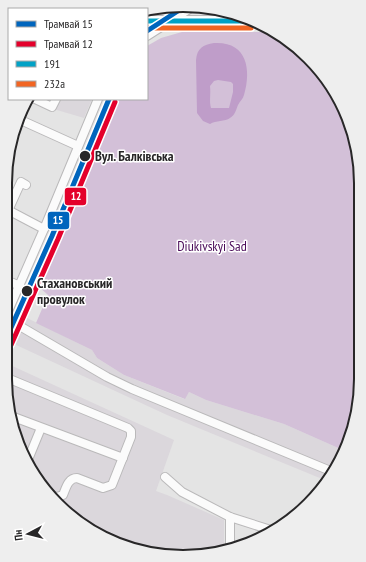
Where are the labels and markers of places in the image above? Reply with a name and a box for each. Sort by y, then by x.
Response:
place label: Вул. Балківська [95,147,174,165]
marker: Вул. Балківська [78,149,92,163]
place label: Стахановський провулок [37,274,112,308]
marker: Стахановський провулок [20,284,34,298]

